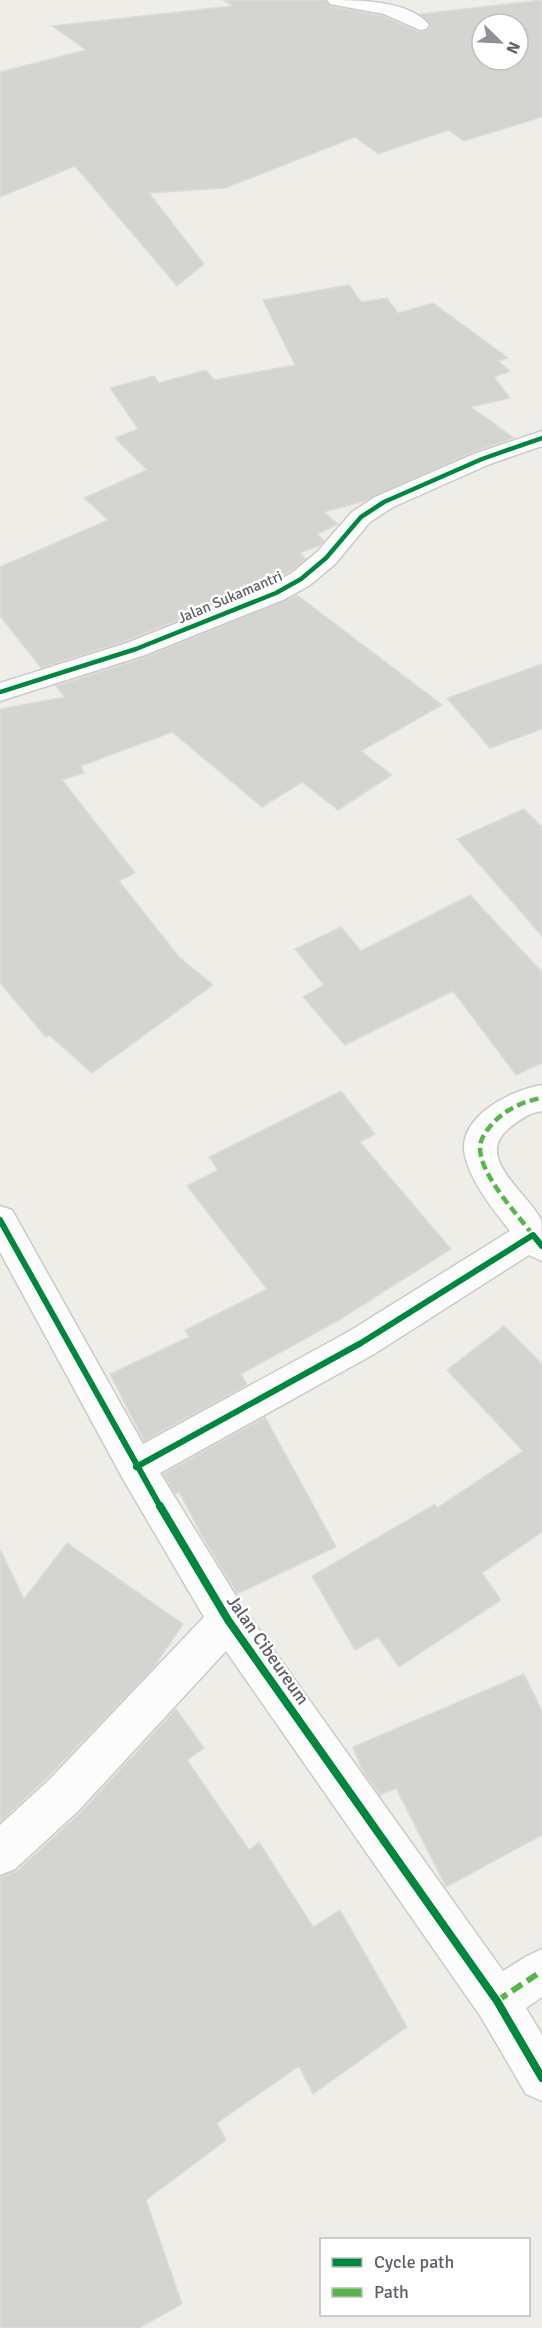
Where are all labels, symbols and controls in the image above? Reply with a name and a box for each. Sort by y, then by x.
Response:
north arrow [470,12,530,72]
text: N [501,39,524,57]
street label: Jalan Sukamantri [175,567,285,627]
street label: Jalan Cibeureum [222,1591,314,1709]
legend [320,2238,530,2316]
text: Cycle path [374,2251,454,2273]
text: Path [374,2281,409,2303]

